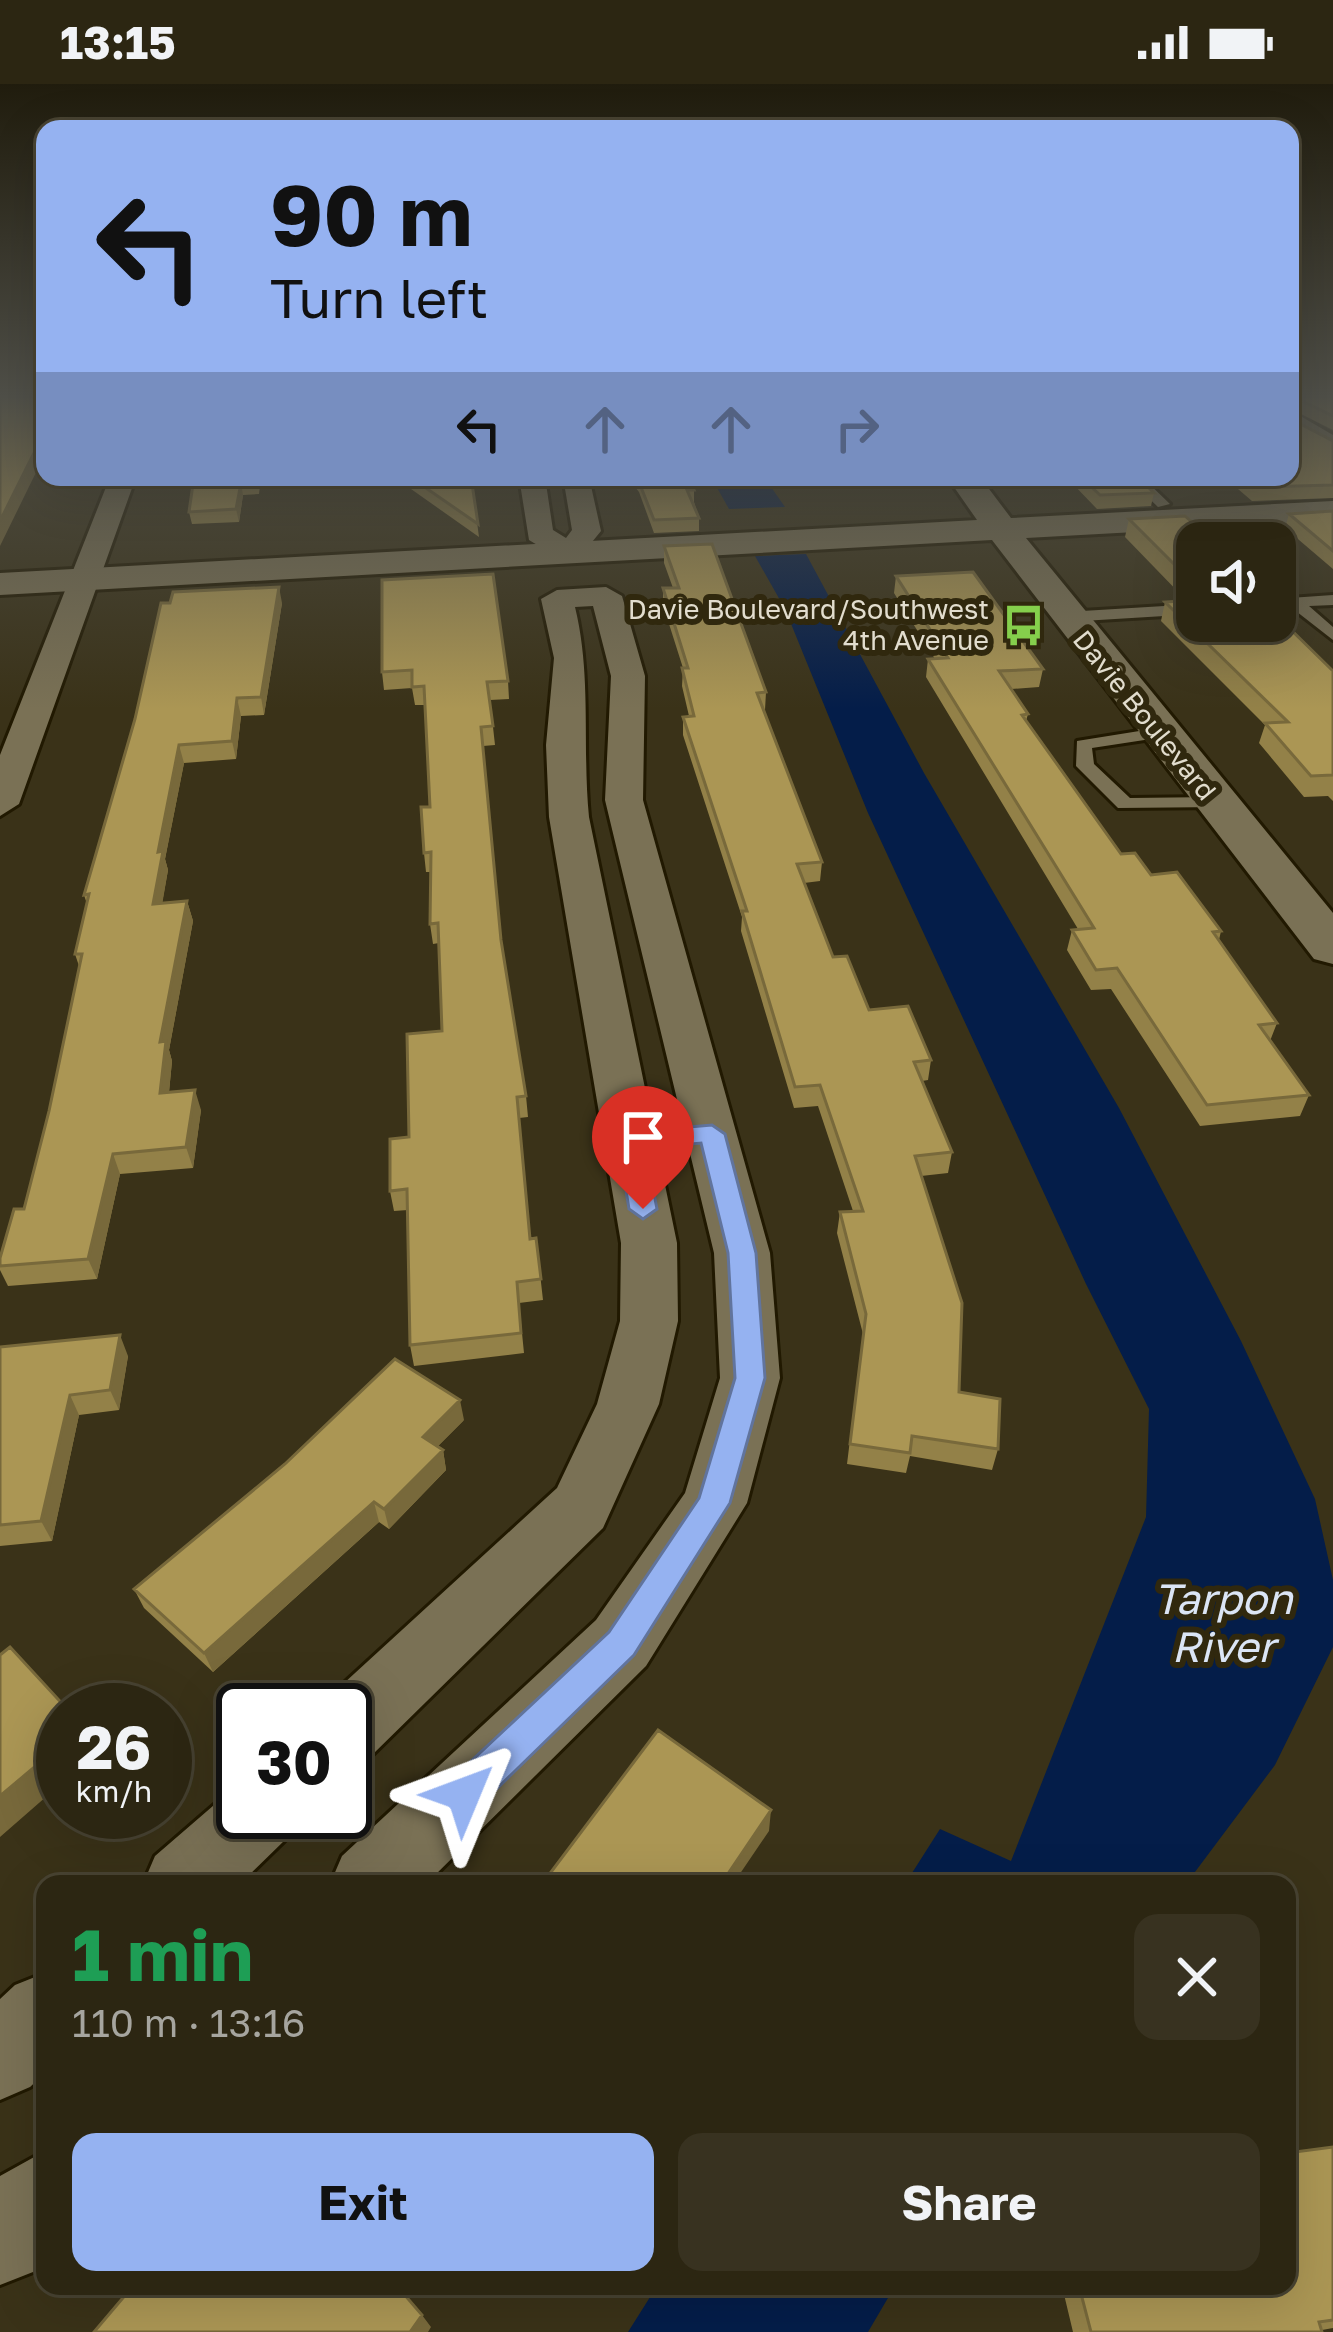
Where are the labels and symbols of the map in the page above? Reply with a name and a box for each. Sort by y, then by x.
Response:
place label: Davie Boulevard/Southwest 4th Avenue [628,593,989,656]
bus stop icon: Davie Boulevard/Southwest 4th Avenue [1000,602,1046,648]
street label: Davie Boulevard [1067,624,1223,806]
pin [592,1086,694,1209]
water label: Tarpon River [1153,1573,1295,1671]
speed limit sign: 30 [216,1683,372,1839]
position arrow [401,1731,527,1857]

